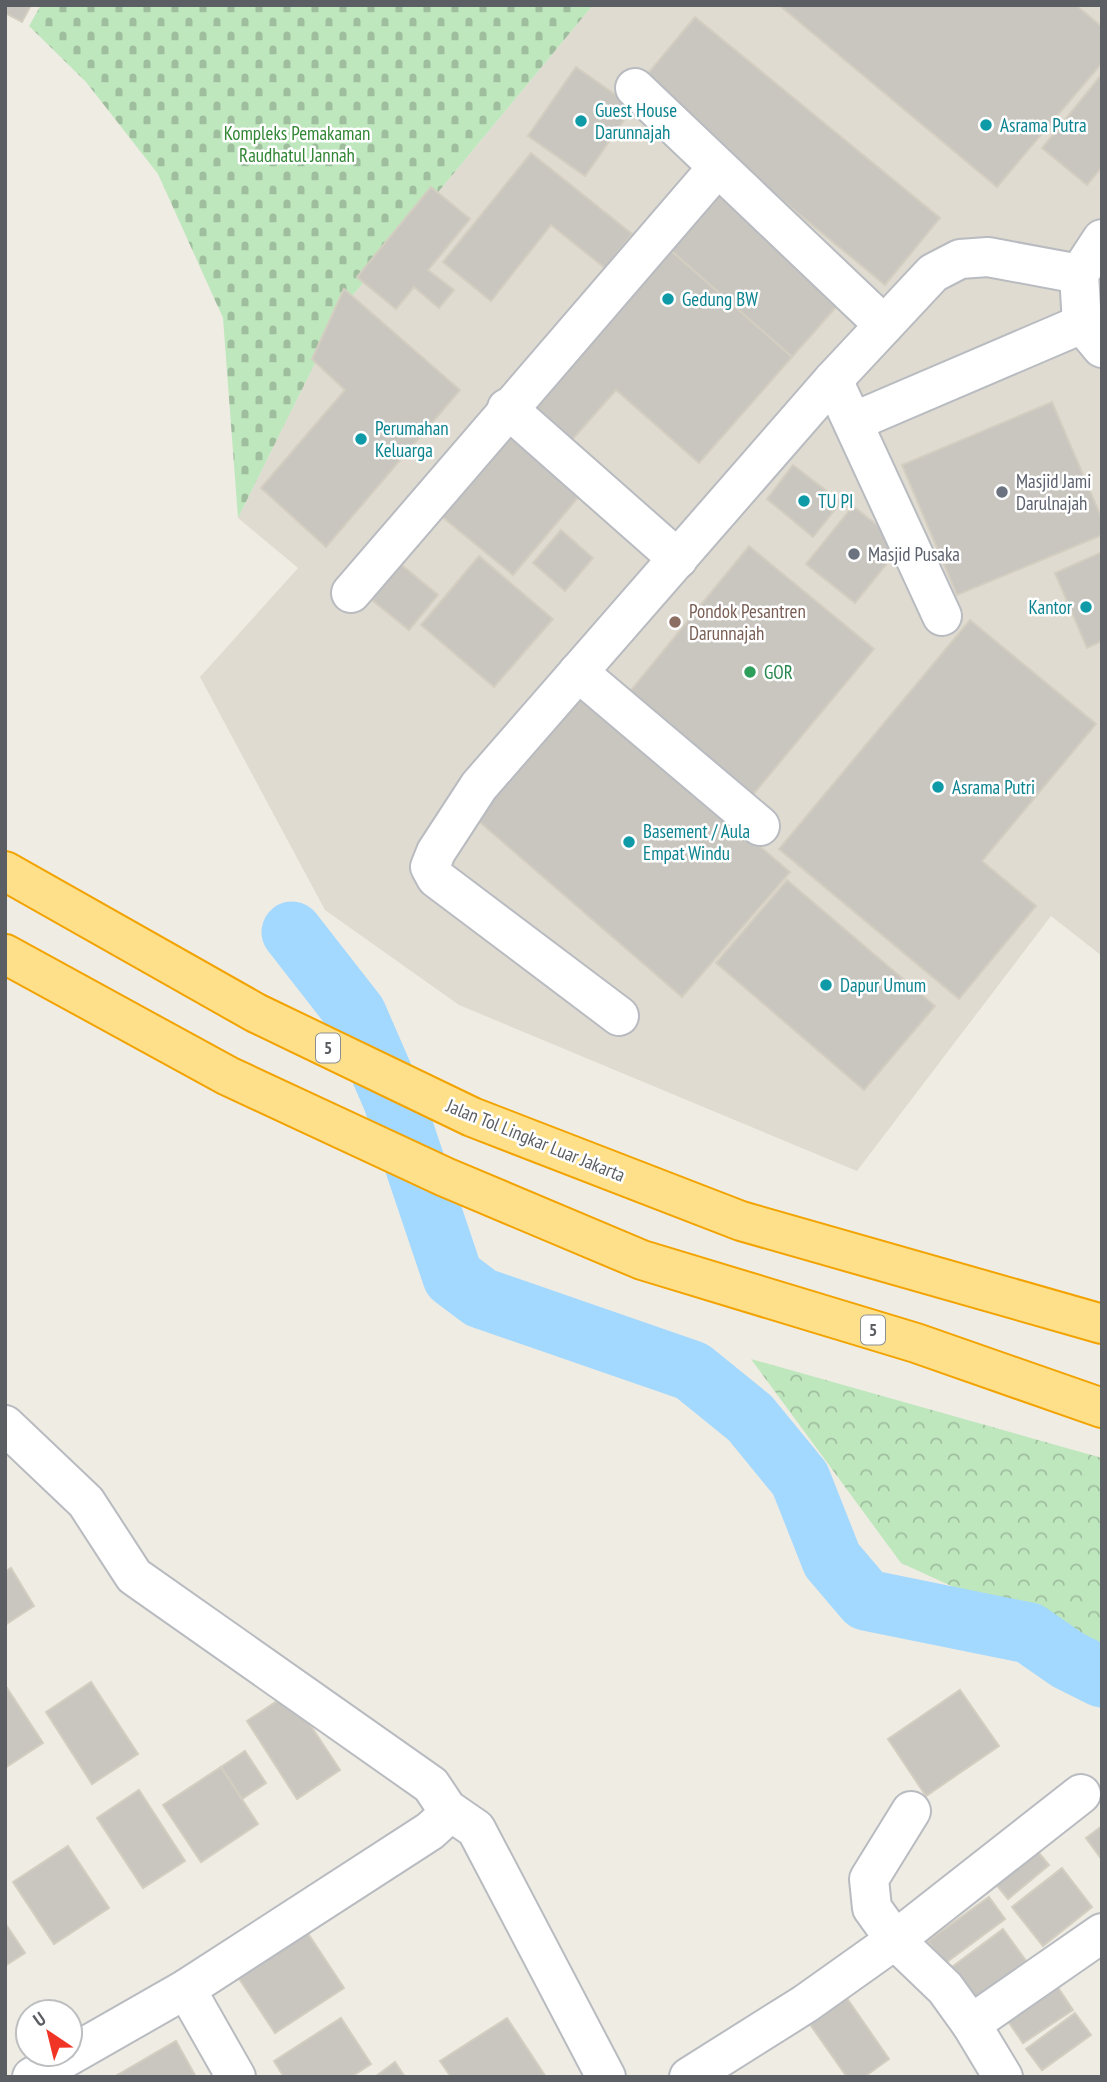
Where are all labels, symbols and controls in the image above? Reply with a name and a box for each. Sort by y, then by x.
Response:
place label: Guest House Darunnajah [595,98,677,144]
marker: Guest House Darunnajah [573,113,589,129]
place label: Asrama Putra [1000,113,1087,137]
marker: Asrama Putra [978,117,994,133]
park label: Kompleks Pemakaman Raudhatul Jannah [224,121,370,167]
place label: Gedung BW [682,287,758,311]
marker: Gedung BW [660,291,676,307]
place label: Perumahan Keluarga [375,416,449,462]
marker: Perumahan Keluarga [353,431,369,447]
place label: Masjid Jami Darulnajah [1016,469,1091,515]
marker: Masjid Jami Darulnajah [994,484,1010,500]
place label: TU PI [818,489,853,513]
marker: TU PI [796,493,812,509]
place label: Masjid Pusaka [868,542,960,566]
marker: Masjid Pusaka [846,546,862,562]
place label: Kantor [1029,595,1073,619]
place label: Pondok Pesantren Darunnajah [689,599,806,645]
marker: Kantor [1078,599,1094,615]
marker: Pondok Pesantren Darunnajah [667,614,683,630]
place label: GOR [764,660,793,684]
marker: GOR [742,664,758,680]
place label: Asrama Putri [952,775,1035,799]
marker: Asrama Putri [930,779,946,795]
place label: Basement / Aula Empat Windu [643,819,750,865]
marker: Basement / Aula Empat Windu [621,834,637,850]
place label: Dapur Umum [840,973,926,997]
marker: Dapur Umum [818,977,834,993]
road number: 5 [316,1034,340,1063]
street label: Jalan Tol Lingkar Luar Jakarta [442,1093,629,1187]
road number: 5 [861,1316,885,1344]
north arrow [14,1998,84,2068]
text: U [28,2006,50,2032]

